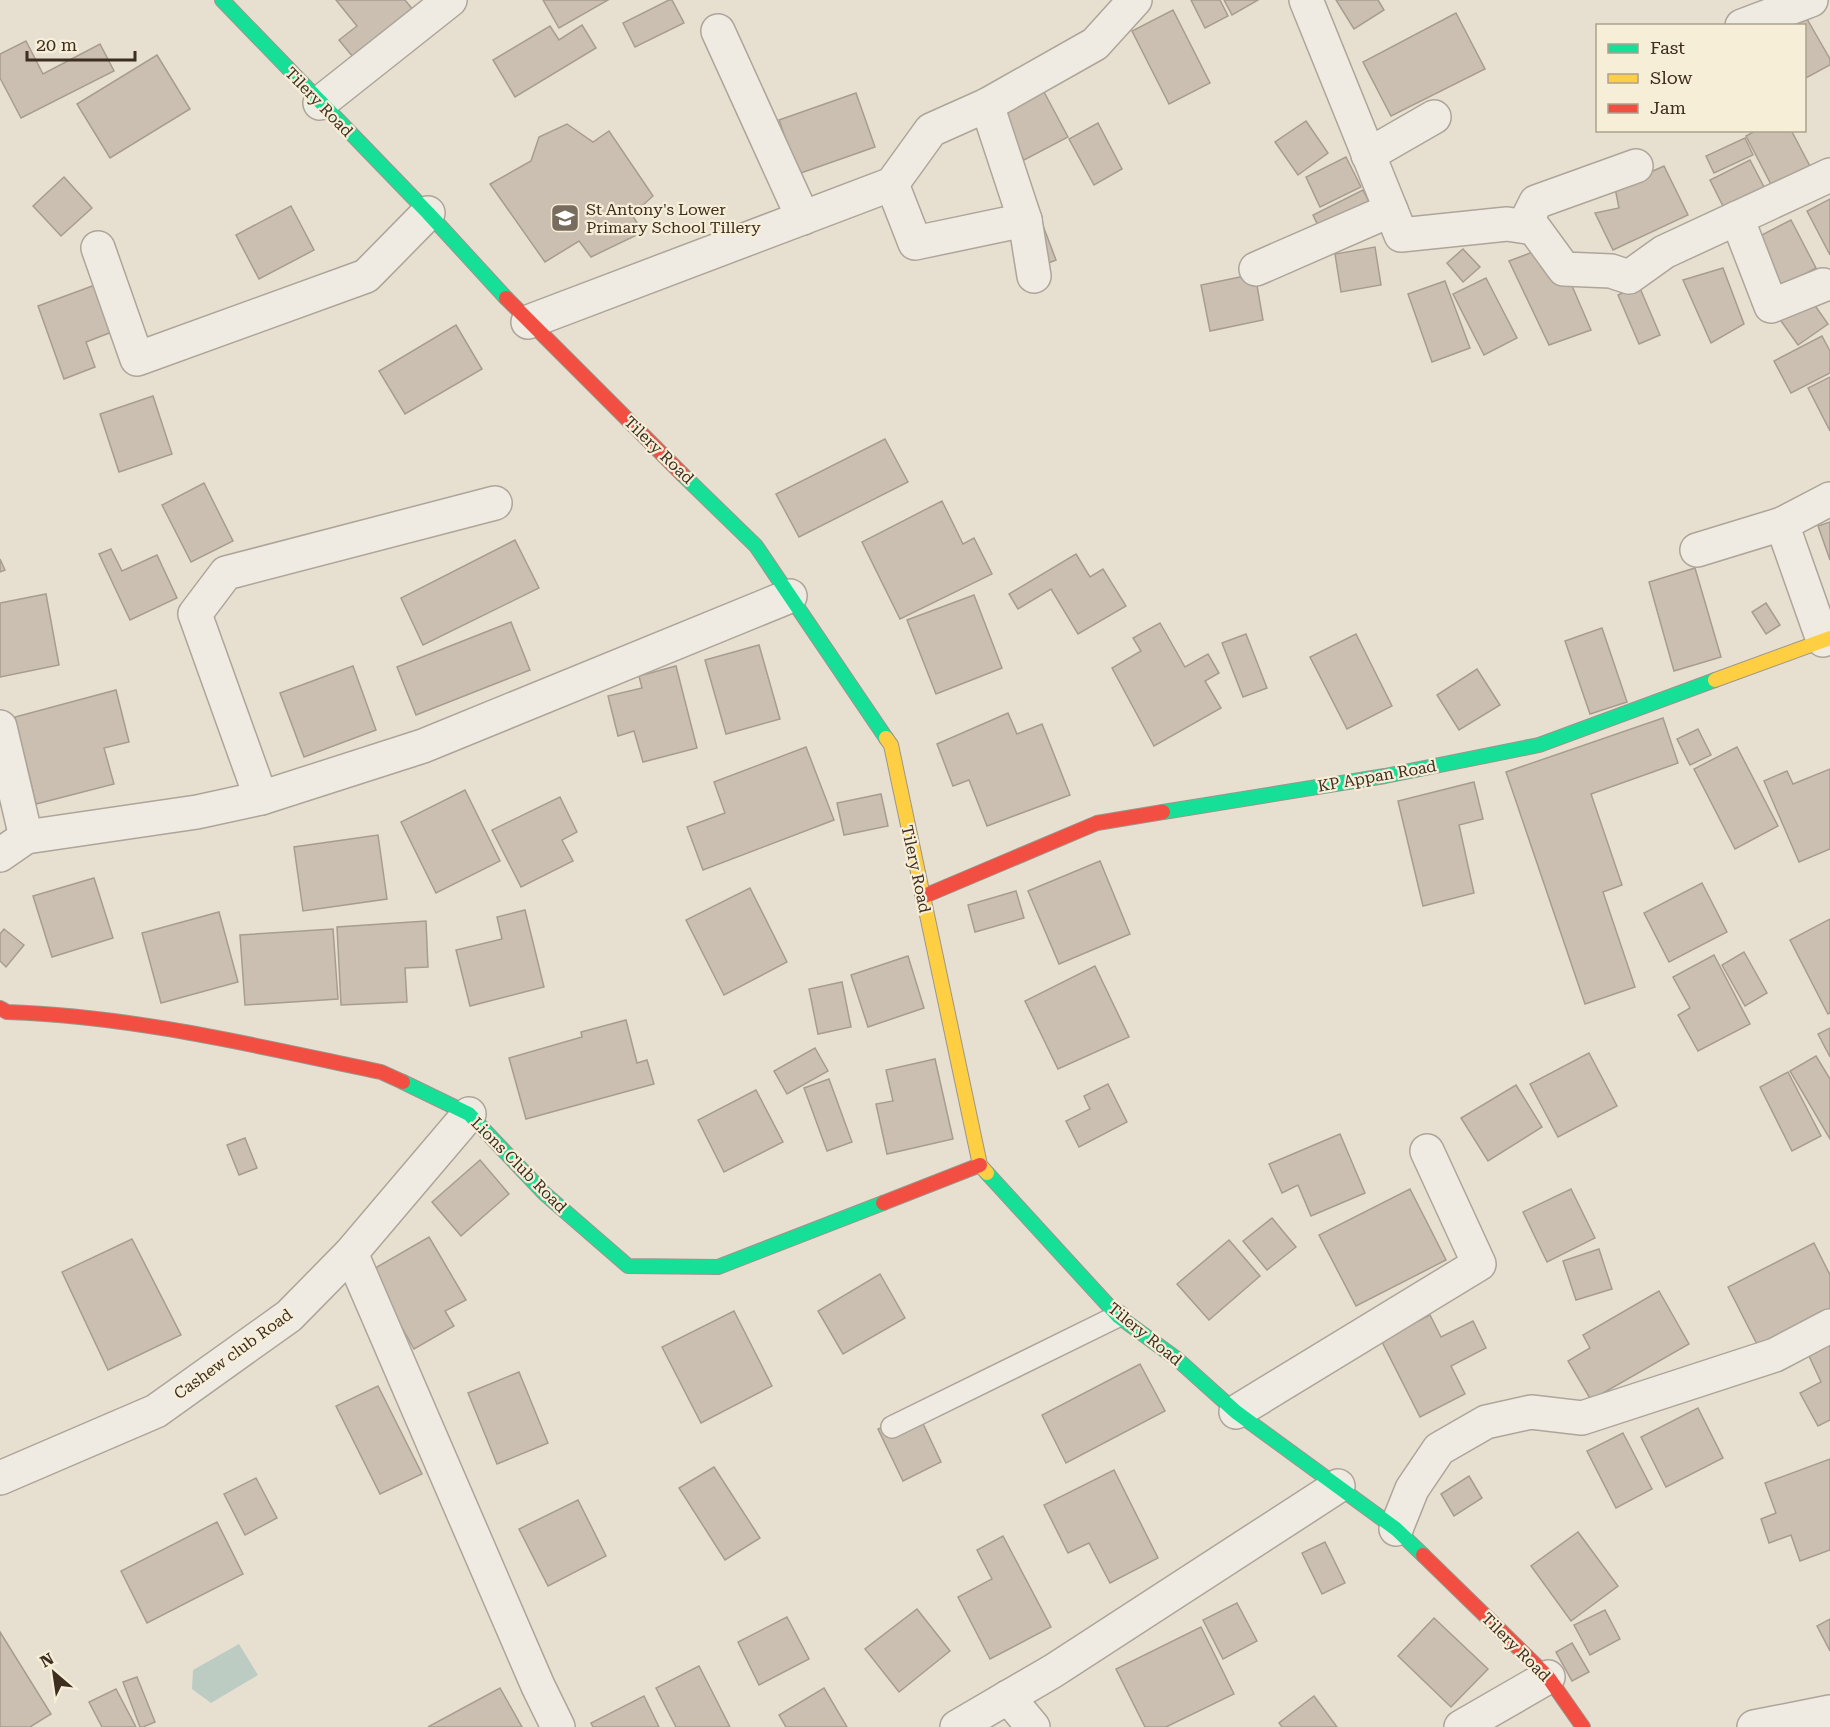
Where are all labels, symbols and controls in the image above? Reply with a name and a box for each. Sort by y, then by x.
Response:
scale bar [27,24,135,62]
legend [1596,24,1806,132]
text: 20 m [36,34,77,55]
text: Fast [1650,37,1685,58]
street label: Tilery Road [281,63,357,141]
text: Slow [1650,67,1692,88]
text: Jam [1650,97,1686,118]
place label: St Antony's Lower Primary School Tillery [586,200,761,237]
school or university icon: St Antony's Lower Primary School Tillery [549,202,581,234]
street label: Tilery Road [620,412,698,488]
street label: KP Appan Road [1316,756,1438,796]
street label: Tilery Road [897,823,935,915]
street label: Lions Club Road [467,1113,571,1217]
street label: Tilery Road [1104,1299,1186,1369]
street label: Cashew club Road [170,1305,296,1403]
street label: Tilery Road [1478,1609,1554,1685]
north arrow [24,1643,84,1703]
text: N [37,1649,57,1672]

